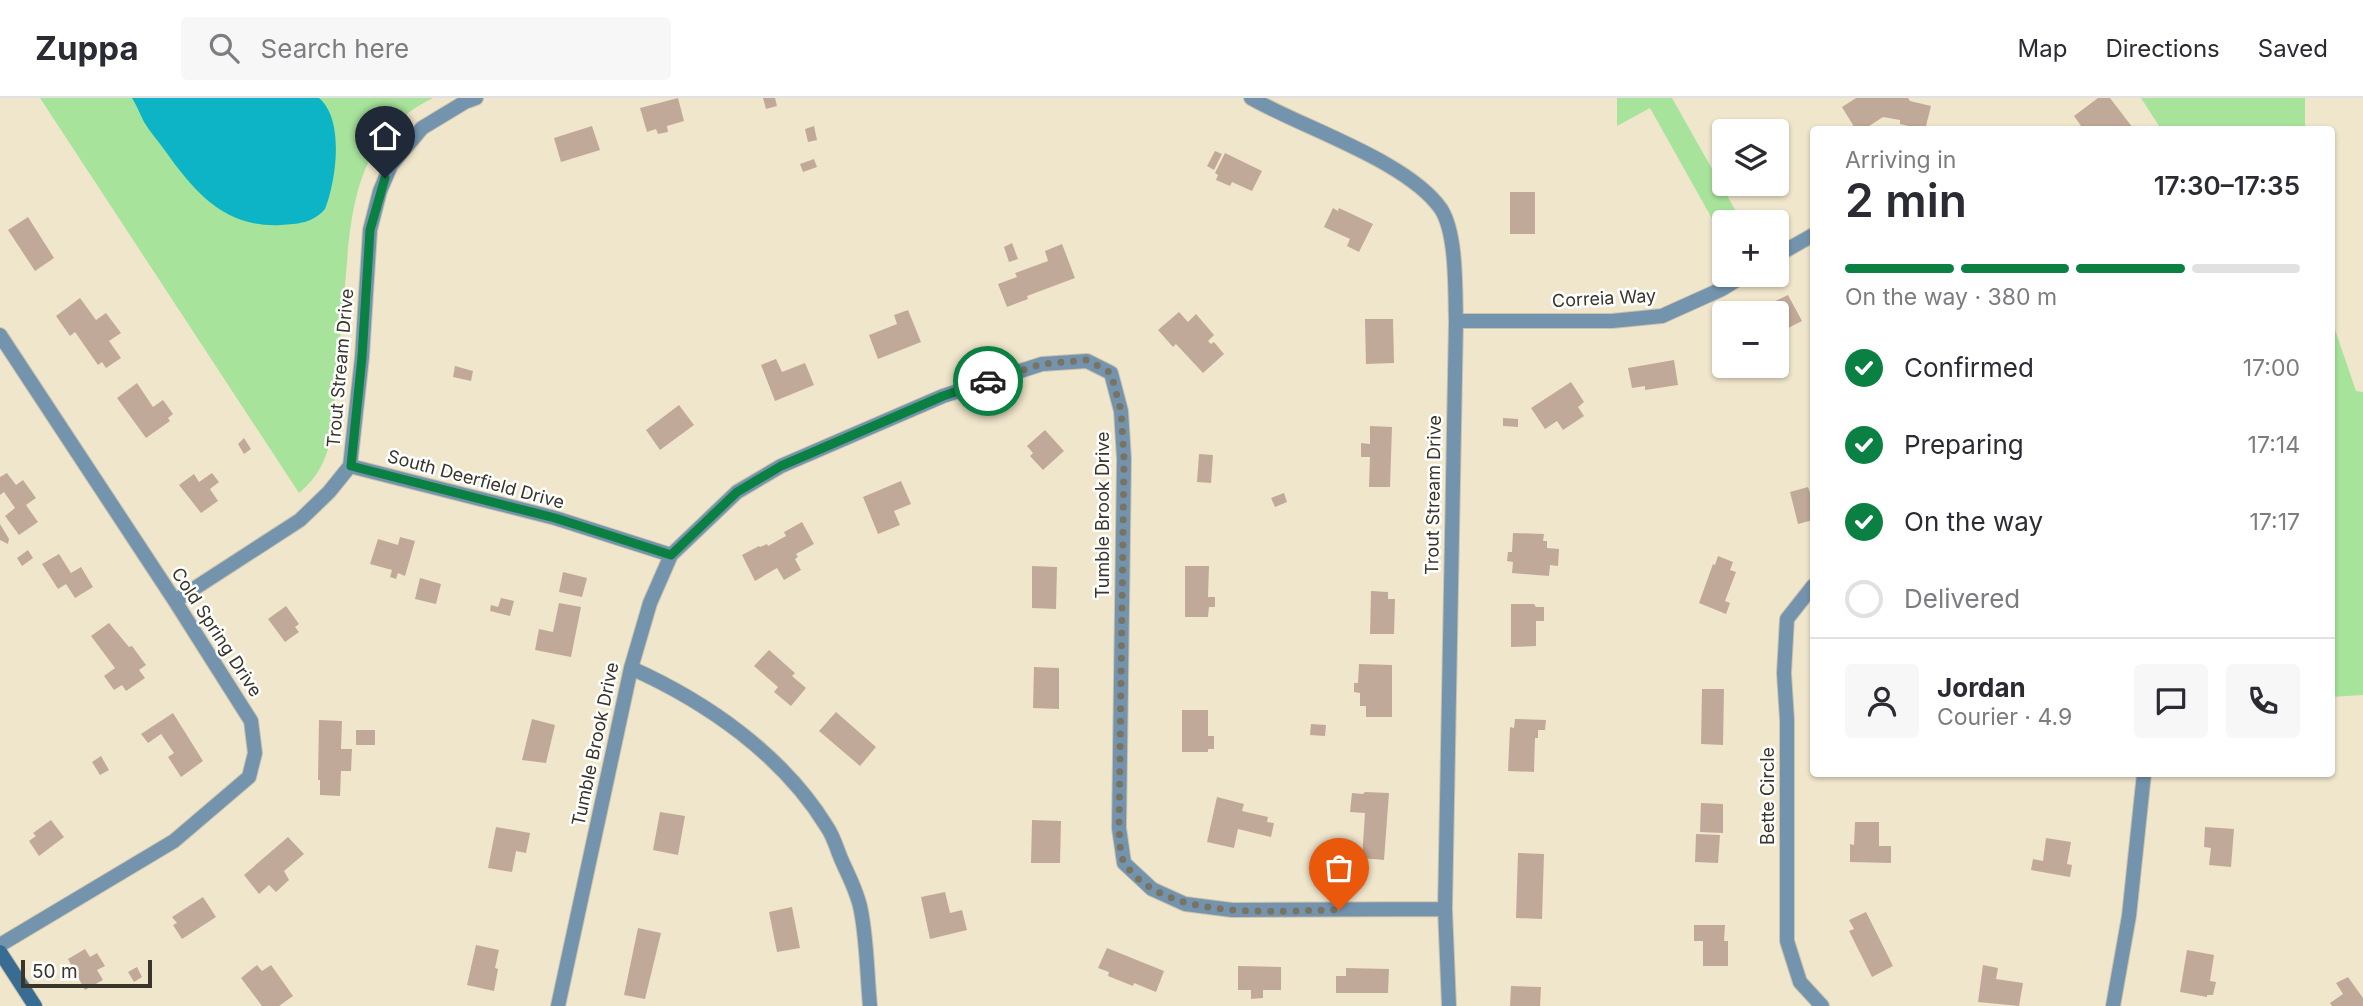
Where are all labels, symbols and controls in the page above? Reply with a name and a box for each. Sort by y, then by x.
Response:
search box [181,17,671,80]
text: Zuppa [35,28,139,68]
icon: search [205,29,243,67]
text: Search here [261,33,409,64]
text: Map [2018,34,2067,63]
text: Directions [2105,34,2220,63]
text: Saved [2258,34,2328,63]
pin [355,106,415,178]
icon: home [366,117,404,155]
map controls [1712,119,1789,378]
button: layers [1712,119,1789,196]
text: Arriving in [1845,146,1956,174]
text: 17:30–17:35 [2154,170,2300,201]
text: 2 min [1845,172,1967,228]
button: + [1712,210,1789,287]
text: On the way · 380 m [1845,283,2057,311]
street label: Correia Way [1551,285,1657,311]
street label: Trout Stream Drive [323,288,357,448]
button: − [1712,301,1789,378]
courier [953,346,1023,416]
icon: check [1845,349,1883,387]
text: Confirmed [1904,352,2034,383]
text: 17:00 [2243,354,2300,382]
icon: car [969,362,1007,400]
street label: Trout Stream Drive [1421,415,1445,575]
icon: check [1845,426,1883,464]
text: Preparing [1904,429,2024,460]
street label: Tumble Brook Drive [1092,431,1113,599]
text: 17:14 [2248,431,2300,459]
street label: South Deerfield Drive [385,445,567,513]
icon: check [1845,503,1883,541]
text: On the way [1904,506,2043,537]
text: 17:17 [2249,508,2300,536]
street label: Cold Spring Drive [167,563,267,701]
text: Delivered [1904,583,2020,614]
street label: Tumble Brook Drive [567,660,623,828]
button: person [1845,664,1919,738]
button: chat [2134,664,2208,738]
button: phone [2226,664,2300,738]
text: Jordan [1937,672,2026,703]
text: Courier · 4.9 [1937,703,2072,731]
street label: Bette Circle [1757,747,1778,845]
pin [1309,838,1369,910]
icon: bag [1320,849,1358,887]
scale bar [21,957,152,989]
text: 50 m [32,960,78,983]

